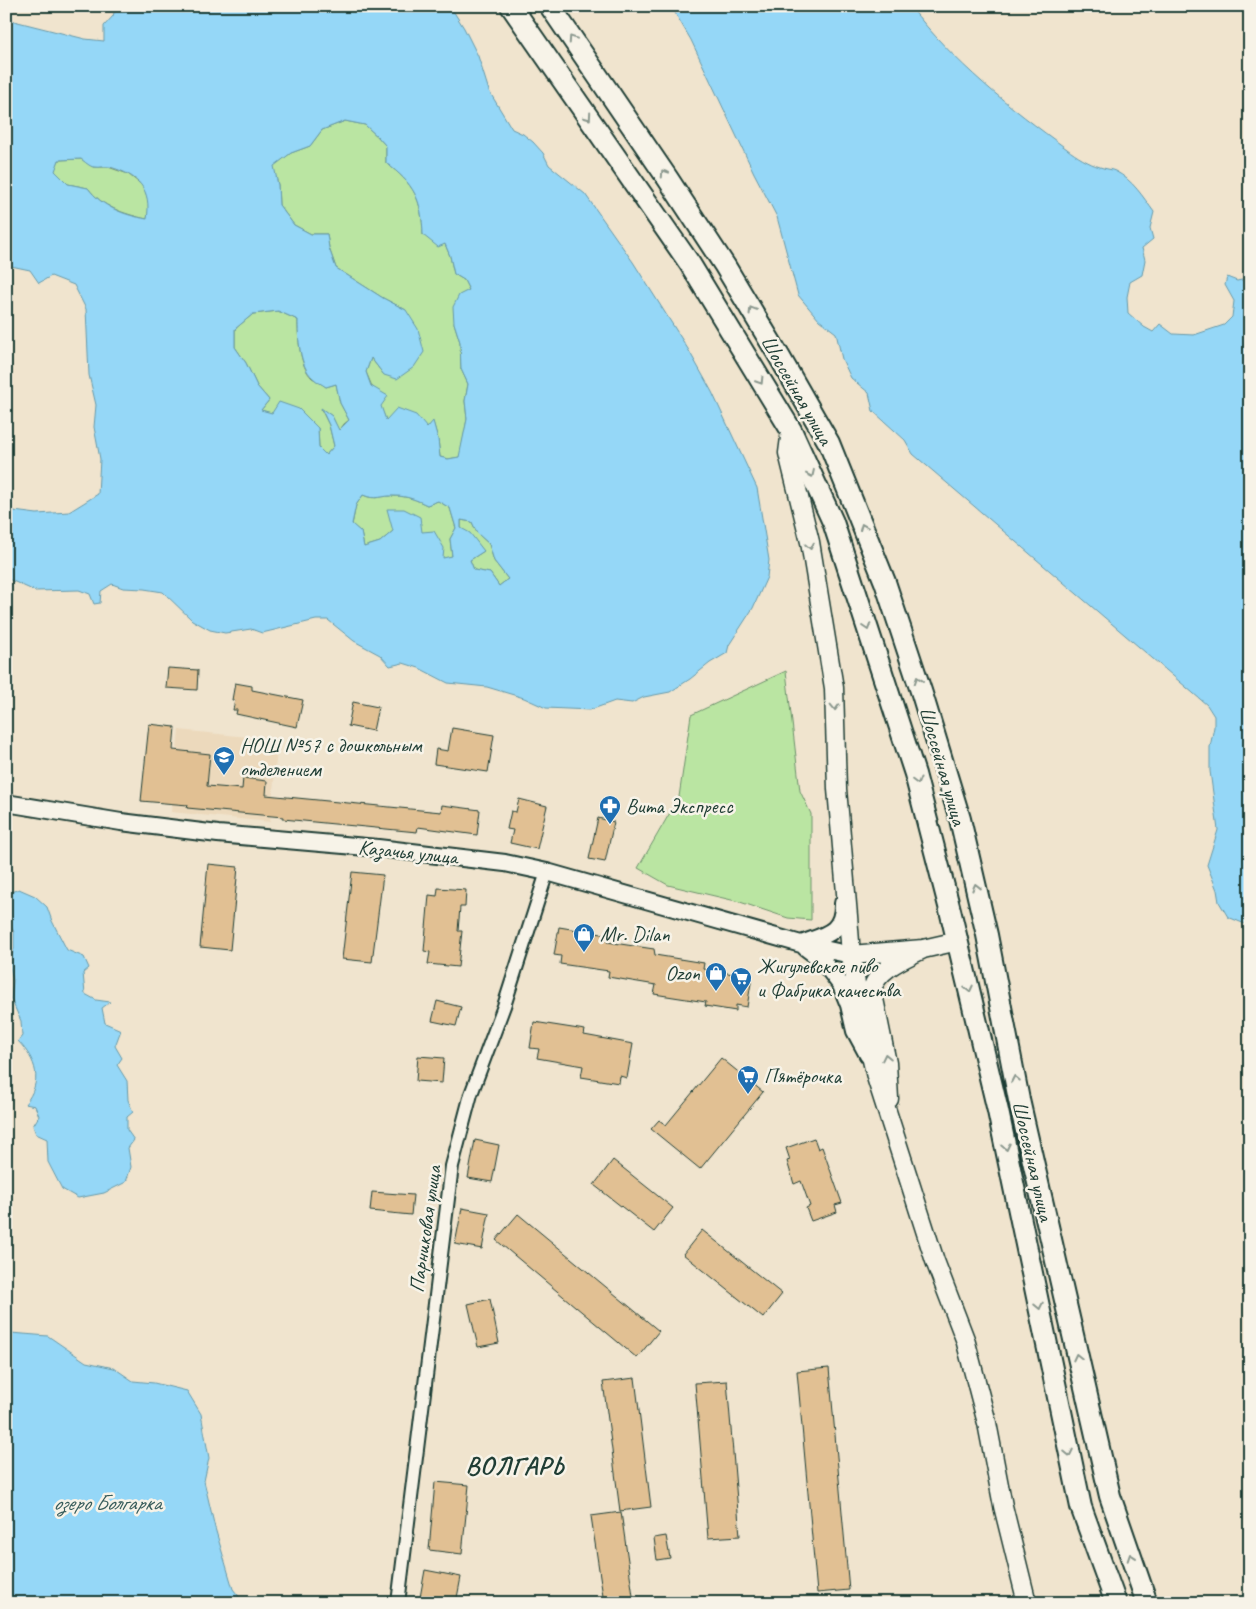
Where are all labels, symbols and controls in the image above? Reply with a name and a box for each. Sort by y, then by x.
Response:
one-way arrow [569,35,578,45]
one-way arrow [582,111,591,121]
one-way arrow [661,169,670,179]
one-way arrow [748,306,758,315]
street label: Шоссейная улица [755,331,840,451]
one-way arrow [754,375,764,384]
one-way arrow [805,469,815,478]
one-way arrow [859,523,869,532]
one-way arrow [804,542,815,551]
one-way arrow [862,622,872,630]
one-way arrow [913,677,923,685]
one-way arrow [829,703,840,711]
street label: Шоссейная улица [914,704,973,830]
place label: НОШ №57 с дошкольным отделением [240,732,423,782]
school or university icon: НОШ №57 с дошкольным отделением [212,745,236,776]
one-way arrow [911,777,921,785]
place label: Вита Экспресс [626,793,734,819]
pharmacy icon: Вита Экспресс [598,794,622,825]
street label: Казачья улица [357,834,461,871]
one-way arrow [971,882,982,891]
place label: Mr. Dilan [600,921,670,947]
shop icon: Mr. Dilan [572,922,596,953]
place label: Жигулевское пиво и Фабрика качества [757,953,902,1003]
place label: Ozon [665,960,701,986]
shop icon: Ozon [704,961,728,992]
supermarket icon: Жигулевское пиво и Фабрика качества [729,966,753,997]
one-way arrow [963,984,974,993]
one-way arrow [881,1052,892,1061]
place label: Пятёрочка [764,1063,843,1089]
supermarket icon: Пятёрочка [736,1064,760,1095]
one-way arrow [1010,1074,1021,1083]
street label: Шоссейная улица [1007,1099,1060,1225]
one-way arrow [1000,1142,1011,1151]
street label: Парниковая улица [403,1162,447,1294]
one-way arrow [1033,1302,1043,1310]
one-way arrow [1072,1352,1083,1361]
district label: ВОЛГАРЬ [466,1449,565,1482]
one-way arrow [1063,1449,1074,1457]
water label: озеро Болгарка [53,1489,164,1517]
one-way arrow [1127,1553,1137,1562]

